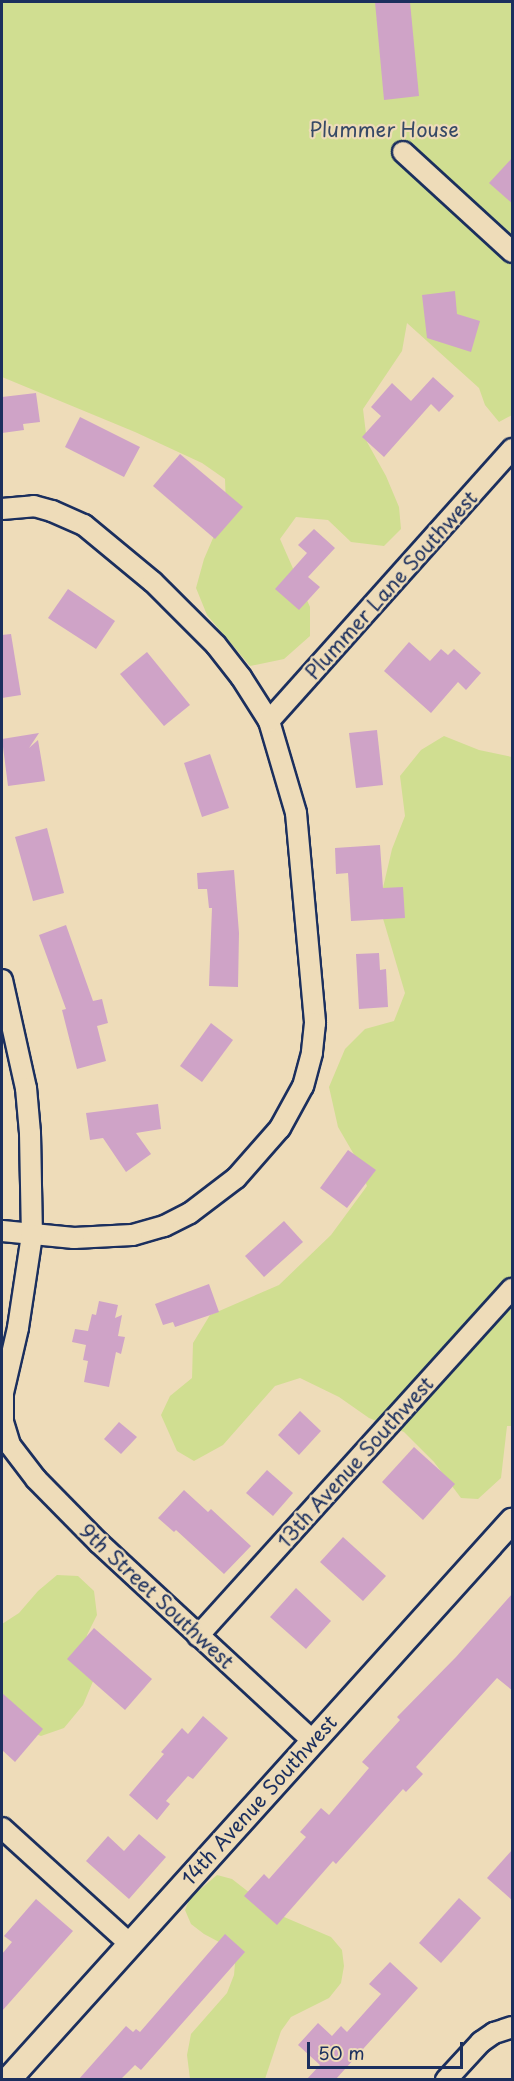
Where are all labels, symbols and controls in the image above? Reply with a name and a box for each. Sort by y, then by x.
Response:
park label: Plummer House [308,117,460,141]
street label: Plummer Lane Southwest [300,486,482,684]
street label: 13th Avenue Southwest [272,1371,438,1553]
street label: 9th Street Southwest [74,1518,240,1674]
street label: 14th Avenue Southwest [176,1709,342,1891]
scale bar [310,2030,466,2068]
text: 50 m [318,2039,365,2066]

